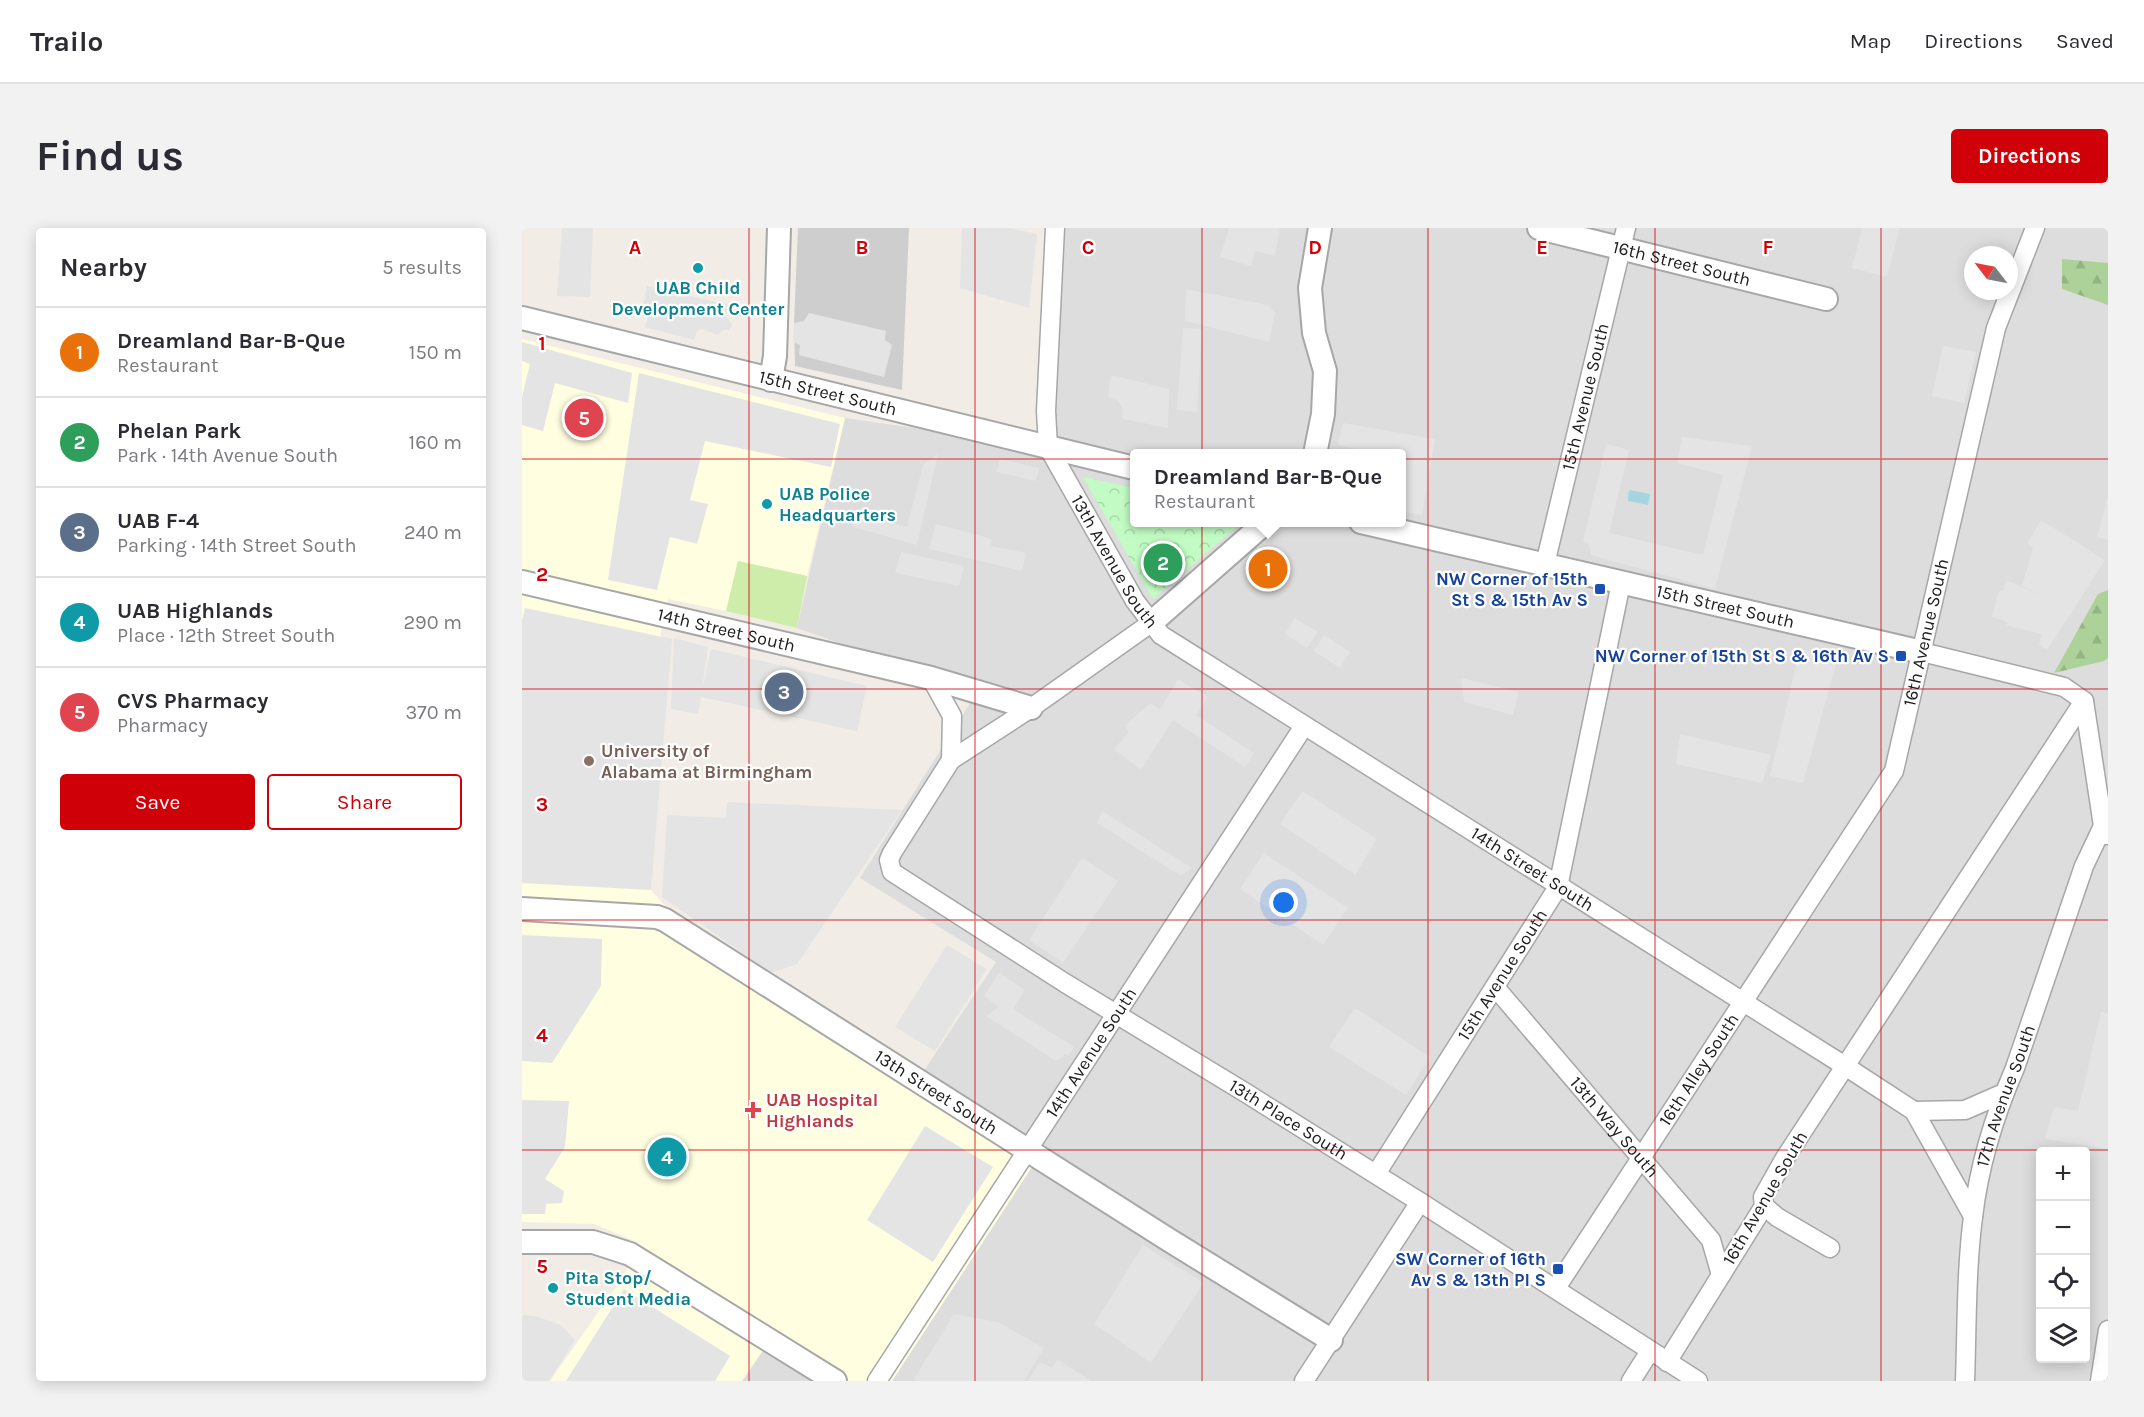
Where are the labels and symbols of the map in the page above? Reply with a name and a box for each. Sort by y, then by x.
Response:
text: A [629,236,642,259]
text: B [856,236,868,259]
text: C [1082,236,1094,259]
text: D [1308,236,1322,259]
text: E [1536,236,1548,259]
street label: 16th Street South [1610,236,1753,291]
text: F [1763,236,1774,259]
north arrow [1964,246,2018,300]
marker: UAB Child Development Center [691,261,705,275]
place label: UAB Child Development Center [612,277,784,320]
street label: 15th Avenue South [1557,321,1614,473]
text: 1 [538,332,546,355]
street label: 15th Street South [757,366,899,420]
pin: 5 [564,396,604,441]
place label: UAB Police Headquarters [779,483,896,526]
street label: 13th Avenue South [1066,491,1163,633]
marker: UAB Police Headquarters [760,497,774,511]
pin: 2 [1144,540,1182,586]
pin: 1 [1248,546,1288,592]
street label: 16th Avenue South [1898,556,1954,708]
text: 2 [536,563,548,586]
place label: NW Corner of 15th St S & 15th Av S [1436,568,1588,611]
street label: 15th Street South [1654,580,1797,633]
marker: NW Corner of 15th St S & 15th Av S [1593,582,1607,596]
street label: 14th Street South [655,603,798,657]
place label: NW Corner of 15th St S & 16th Av S [1595,645,1889,667]
marker: NW Corner of 15th St S & 16th Av S [1894,649,1908,663]
pin: 3 [764,670,804,714]
place label: University of Alabama at Birmingham [601,740,812,783]
marker: University of Alabama at Birmingham [582,754,596,768]
text: 3 [536,793,548,816]
street label: 14th Street South [1467,822,1598,916]
your location [1269,888,1298,917]
street label: 15th Avenue South [1453,905,1552,1044]
street label: 14th Avenue South [1041,983,1141,1122]
street label: 16th Alley South [1654,1009,1744,1130]
street label: 17th Avenue South [1971,1022,2040,1169]
text: 4 [536,1024,548,1047]
street label: 13th Street South [871,1045,1002,1139]
street label: 13th Way South [1565,1072,1664,1182]
street label: 13th Place South [1225,1074,1352,1165]
place label: UAB Hospital Highlands [766,1089,878,1132]
marker: UAB Hospital Highlands [744,1101,762,1119]
street label: 16th Avenue South [1718,1127,1812,1269]
pin: 4 [648,1134,686,1180]
place label: SW Corner of 16th Av S & 13th Pl S [1395,1248,1546,1291]
text: 5 [536,1255,548,1278]
marker: SW Corner of 16th Av S & 13th Pl S [1551,1262,1565,1276]
place label: Pita Stop/ Student Media [565,1267,691,1310]
marker: Pita Stop/ Student Media [546,1281,560,1295]

